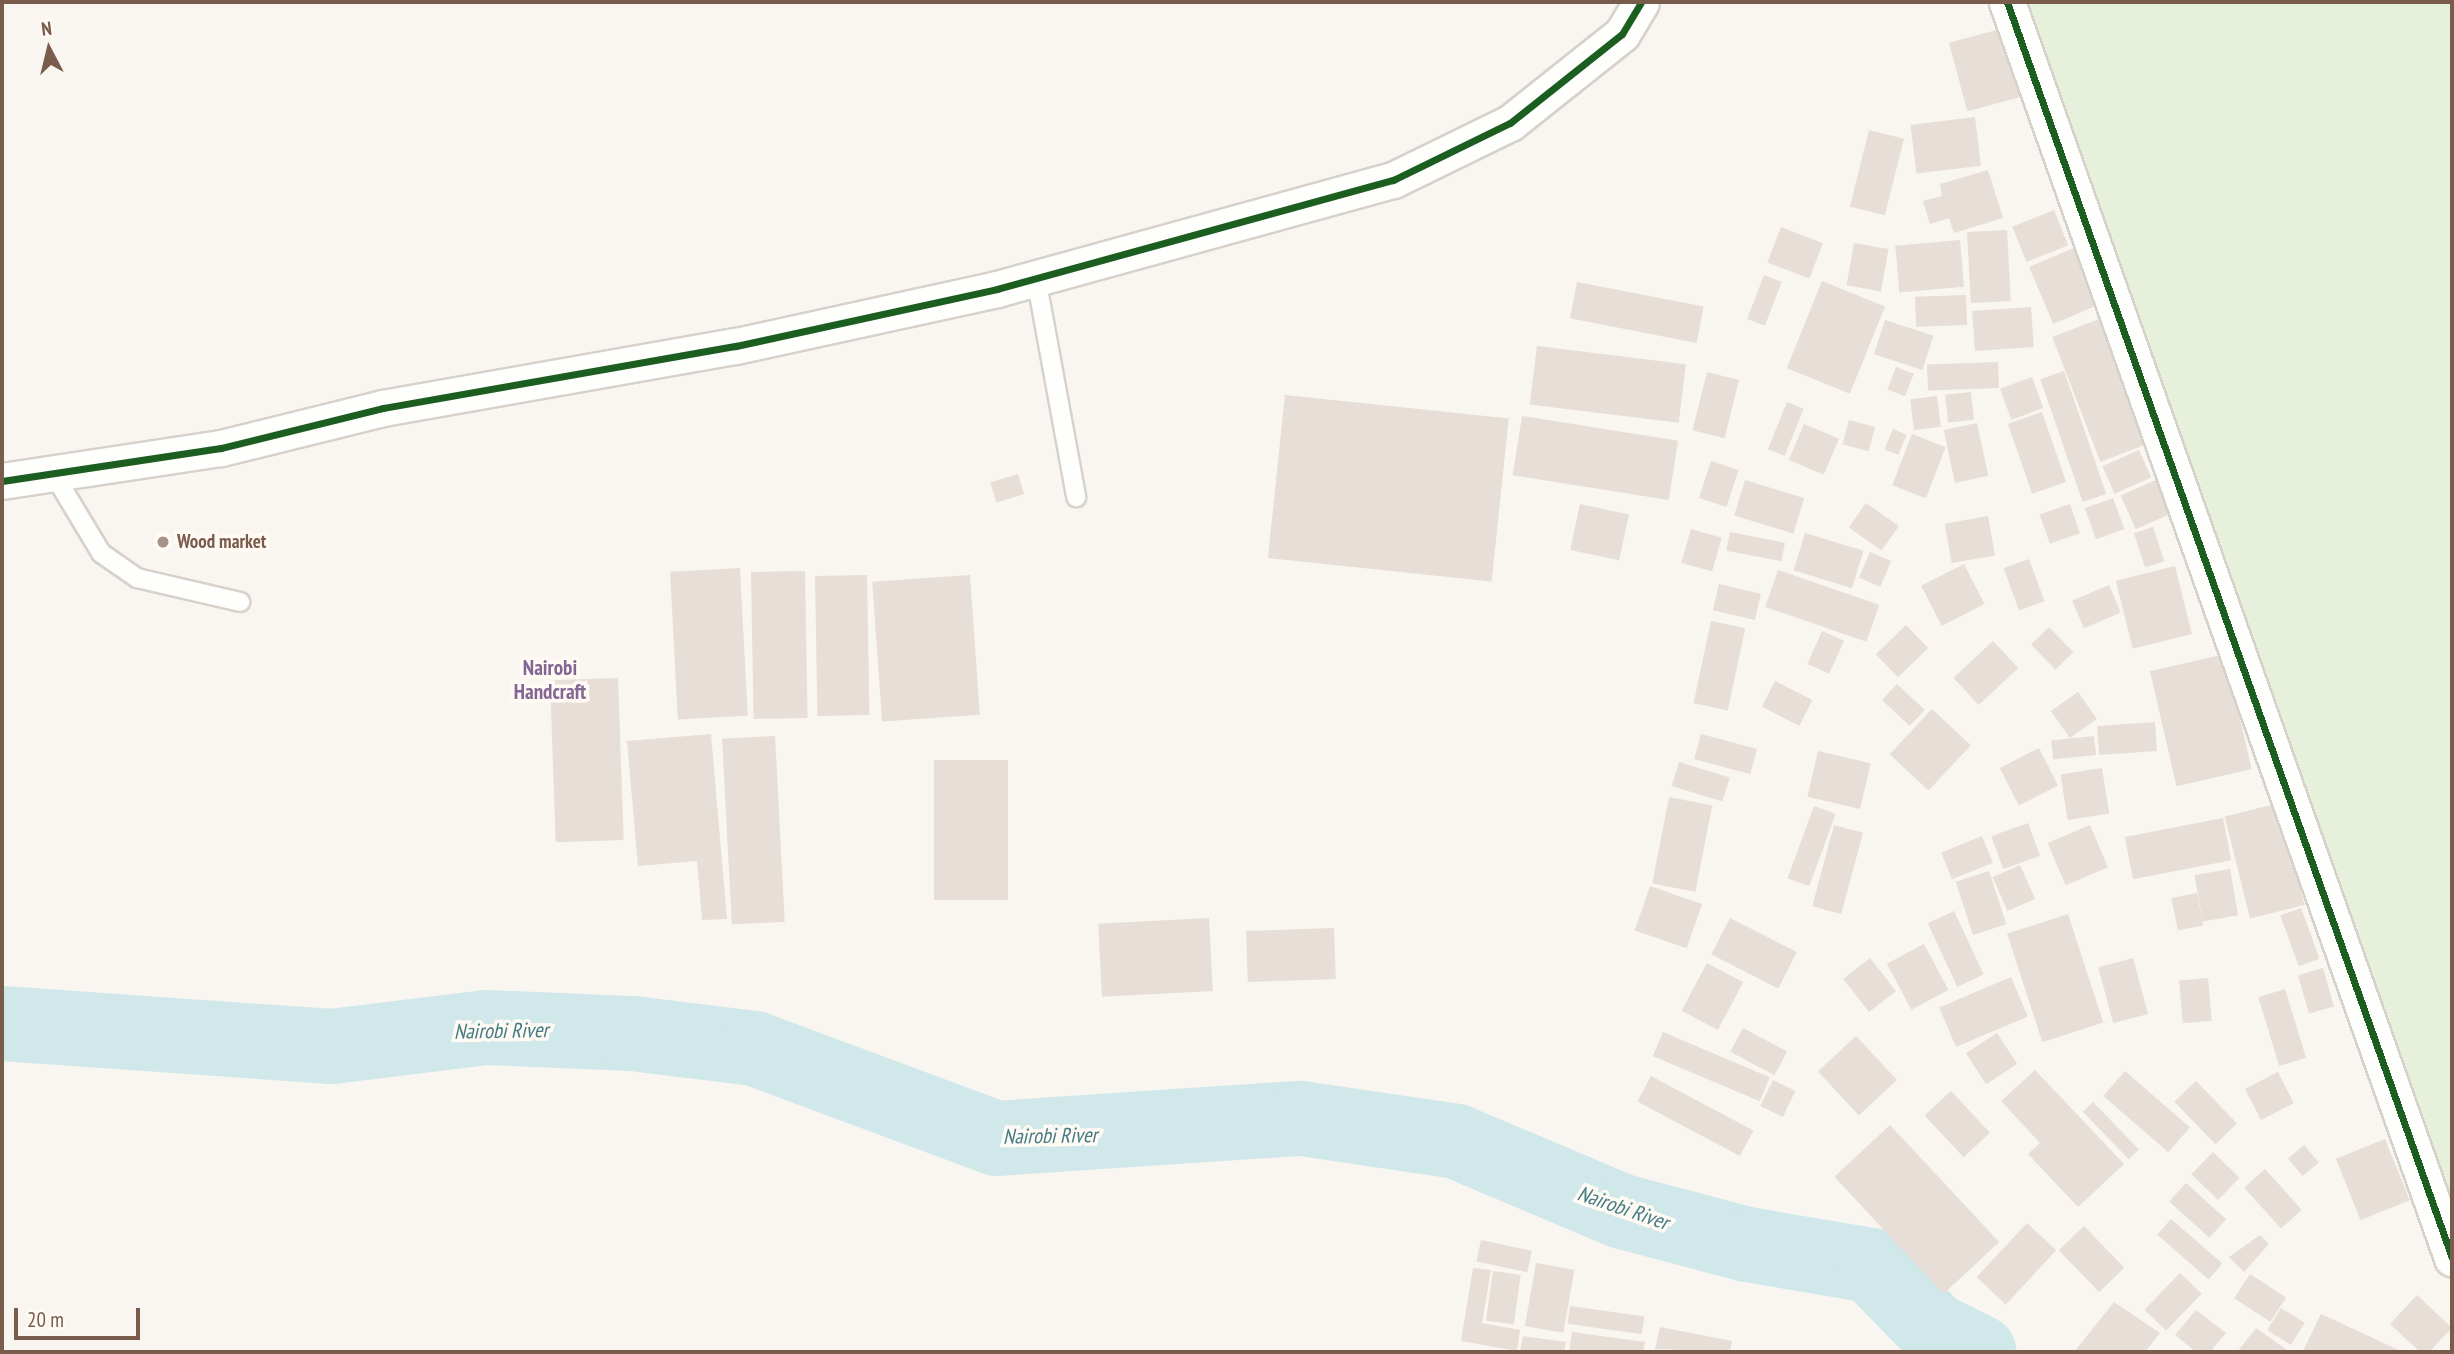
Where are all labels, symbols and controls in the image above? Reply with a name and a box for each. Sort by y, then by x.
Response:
north arrow [14,14,84,84]
text: N [40,16,53,41]
place label: Wood market [177,531,266,553]
marker: Wood market [155,534,171,550]
district label: Nairobi Handcraft [514,655,586,705]
water label: Nairobi River [454,1018,548,1044]
water label: Nairobi River [1003,1123,1097,1149]
water label: Nairobi River [1574,1181,1672,1235]
scale bar [18,1294,144,1338]
text: 20 m [27,1306,64,1333]

